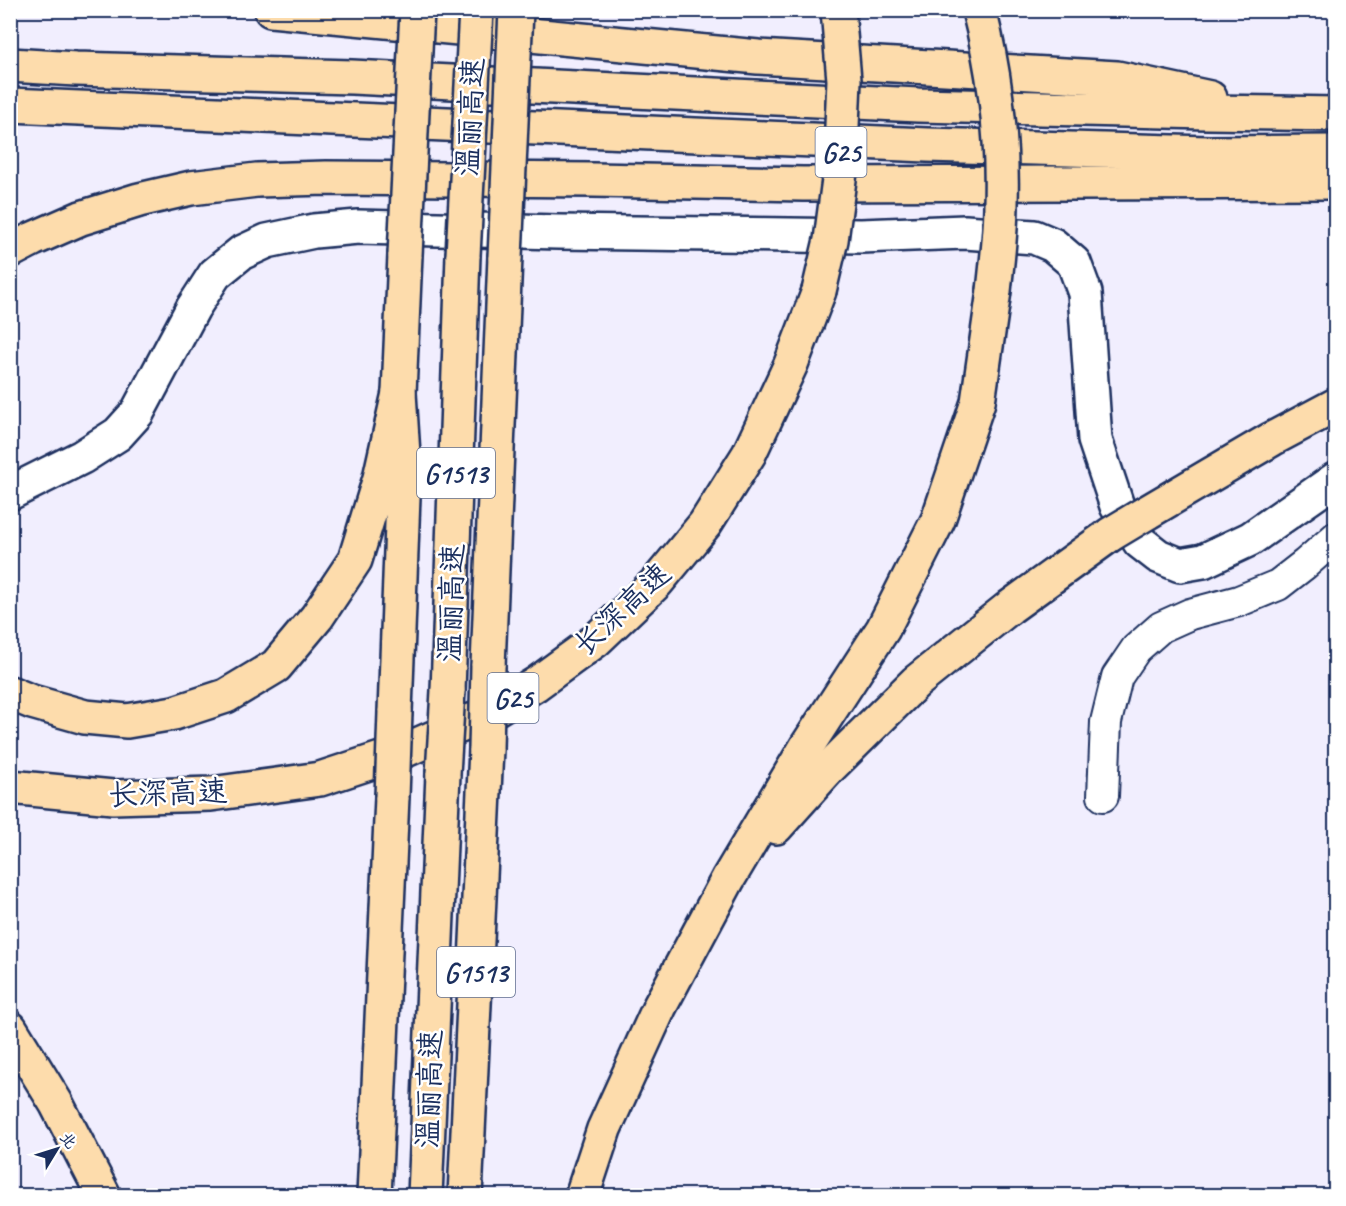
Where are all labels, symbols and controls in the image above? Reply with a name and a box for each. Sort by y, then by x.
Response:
street label: 温丽高速 [448,56,492,178]
road number: G25 [816,127,866,177]
road number: G1513 [417,448,495,498]
street label: 温丽高速 [430,542,472,664]
street label: 长深高速 [565,554,679,664]
road number: G25 [488,673,538,723]
street label: 长深高速 [107,772,229,814]
road number: G1513 [437,947,515,997]
street label: 温丽高速 [408,1028,450,1150]
north arrow [27,1119,87,1179]
text: 北 [55,1128,81,1153]

